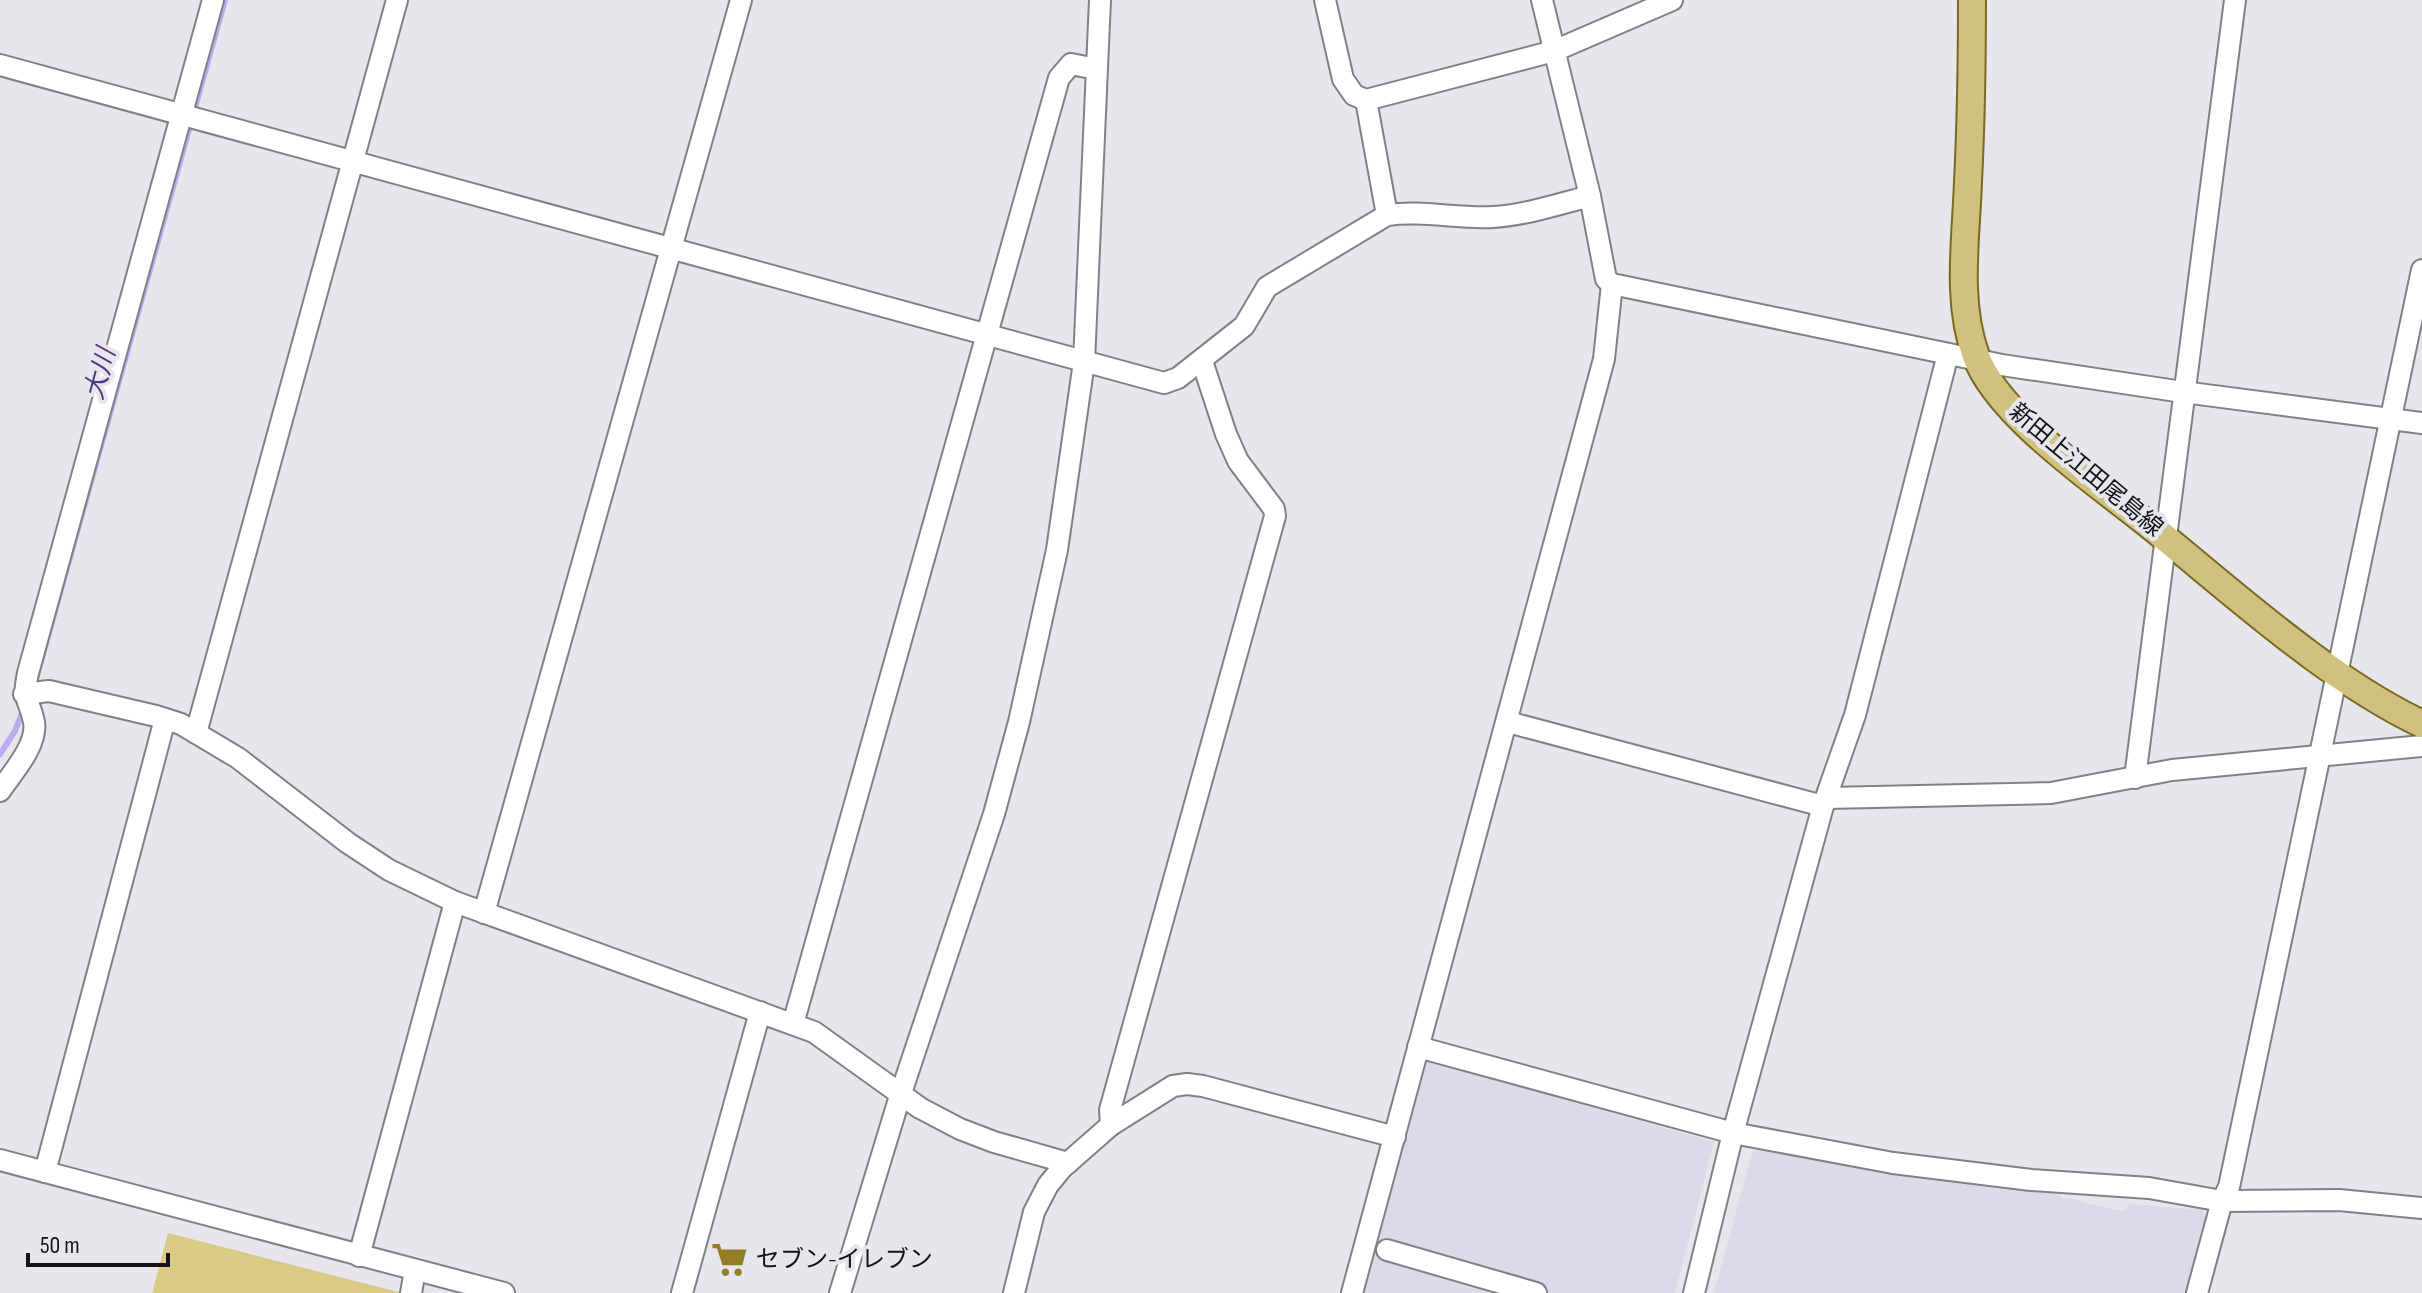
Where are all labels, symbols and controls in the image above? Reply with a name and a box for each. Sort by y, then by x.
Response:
water label: 大川 [79,342,123,403]
street label: 新田上江田尾島線 [2003,397,2169,543]
scale bar [28,1217,168,1267]
text: 50 m [40,1231,80,1260]
supermarket icon: セブン-イレブン [711,1240,749,1278]
place label: セブン-イレブン [756,1245,933,1274]

